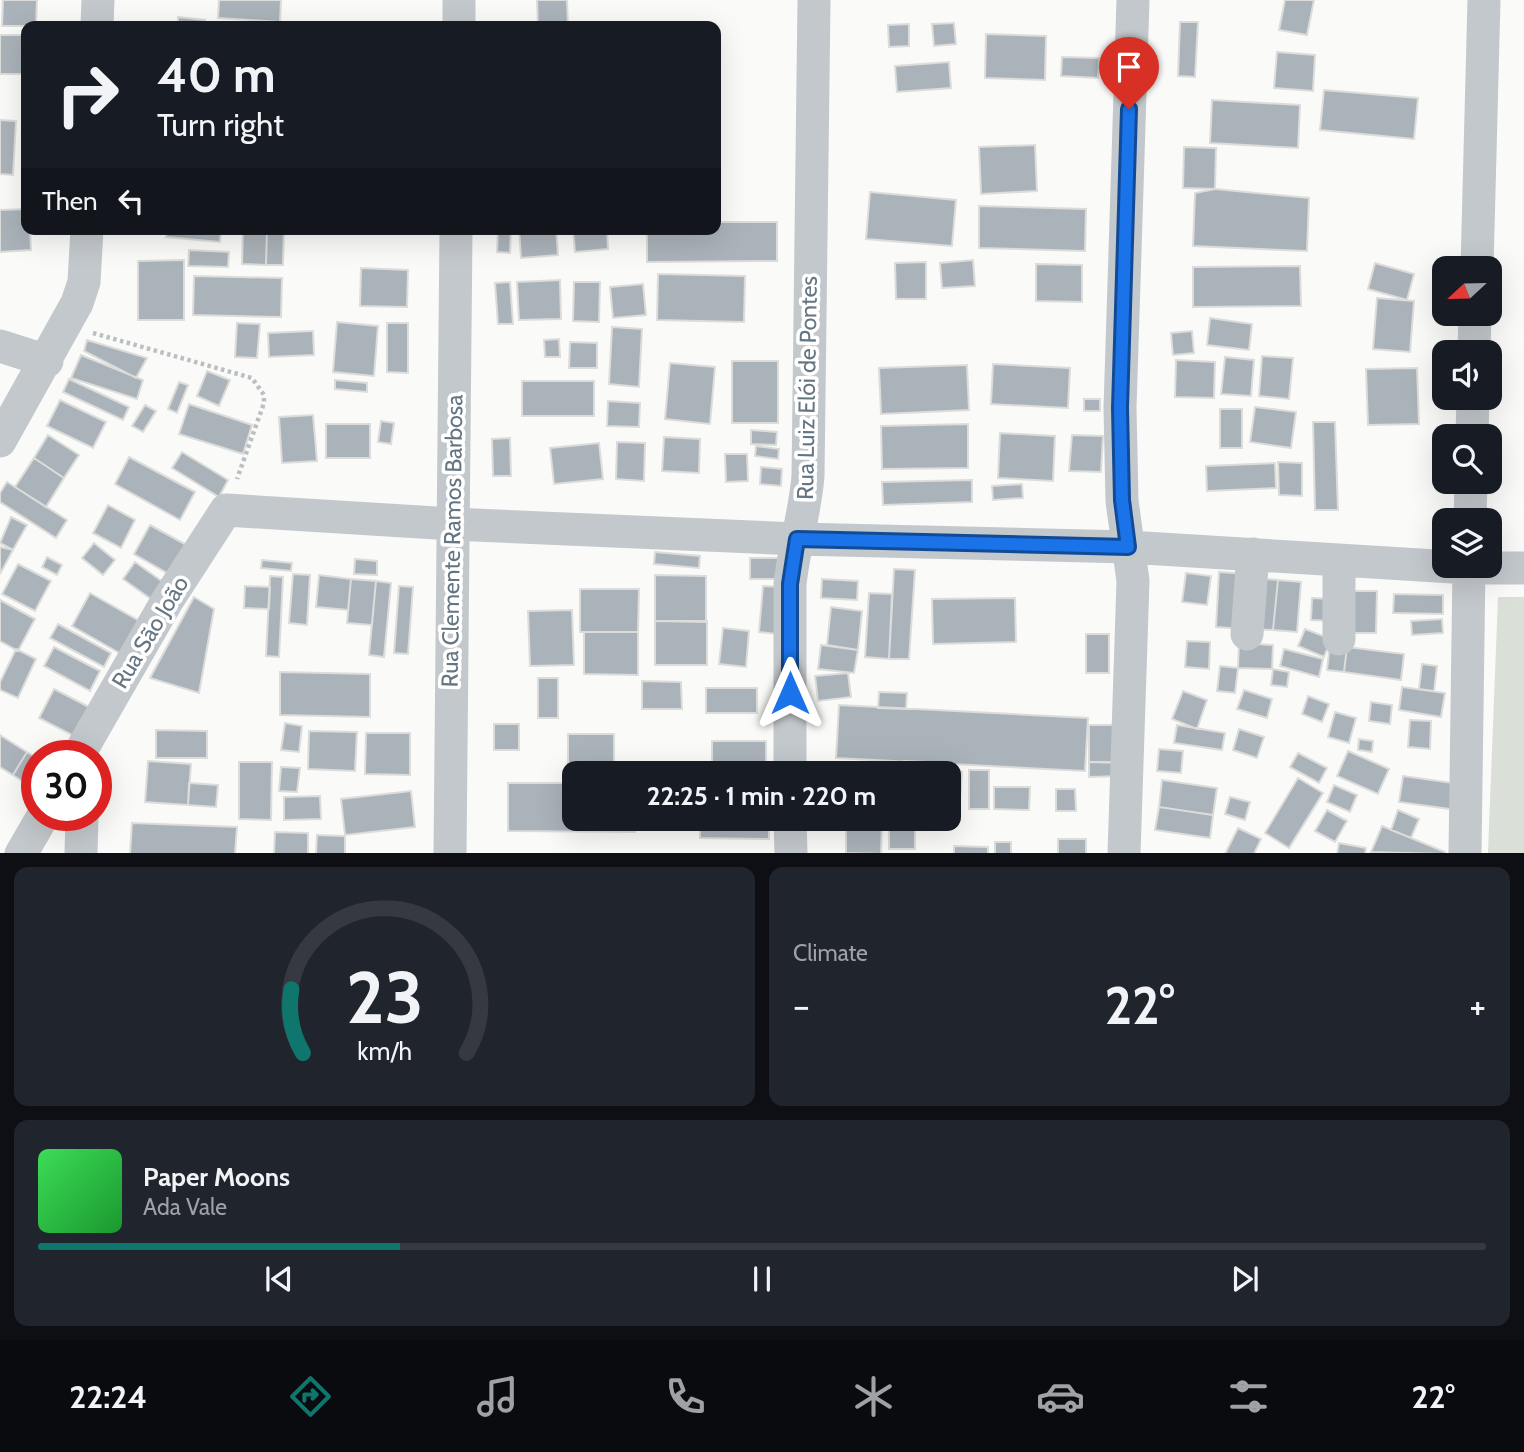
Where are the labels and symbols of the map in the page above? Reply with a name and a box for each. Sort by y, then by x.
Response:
pin [1099,37,1159,109]
north arrow [1432,256,1502,326]
street label: Rua Luiz Elói de Pontes [791,276,823,500]
street label: Rua Clemente Ramos Barbosa [435,394,469,688]
street label: Rua São João [106,571,194,693]
position arrow [753,656,827,730]
speed limit sign: 30 [21,740,112,831]

